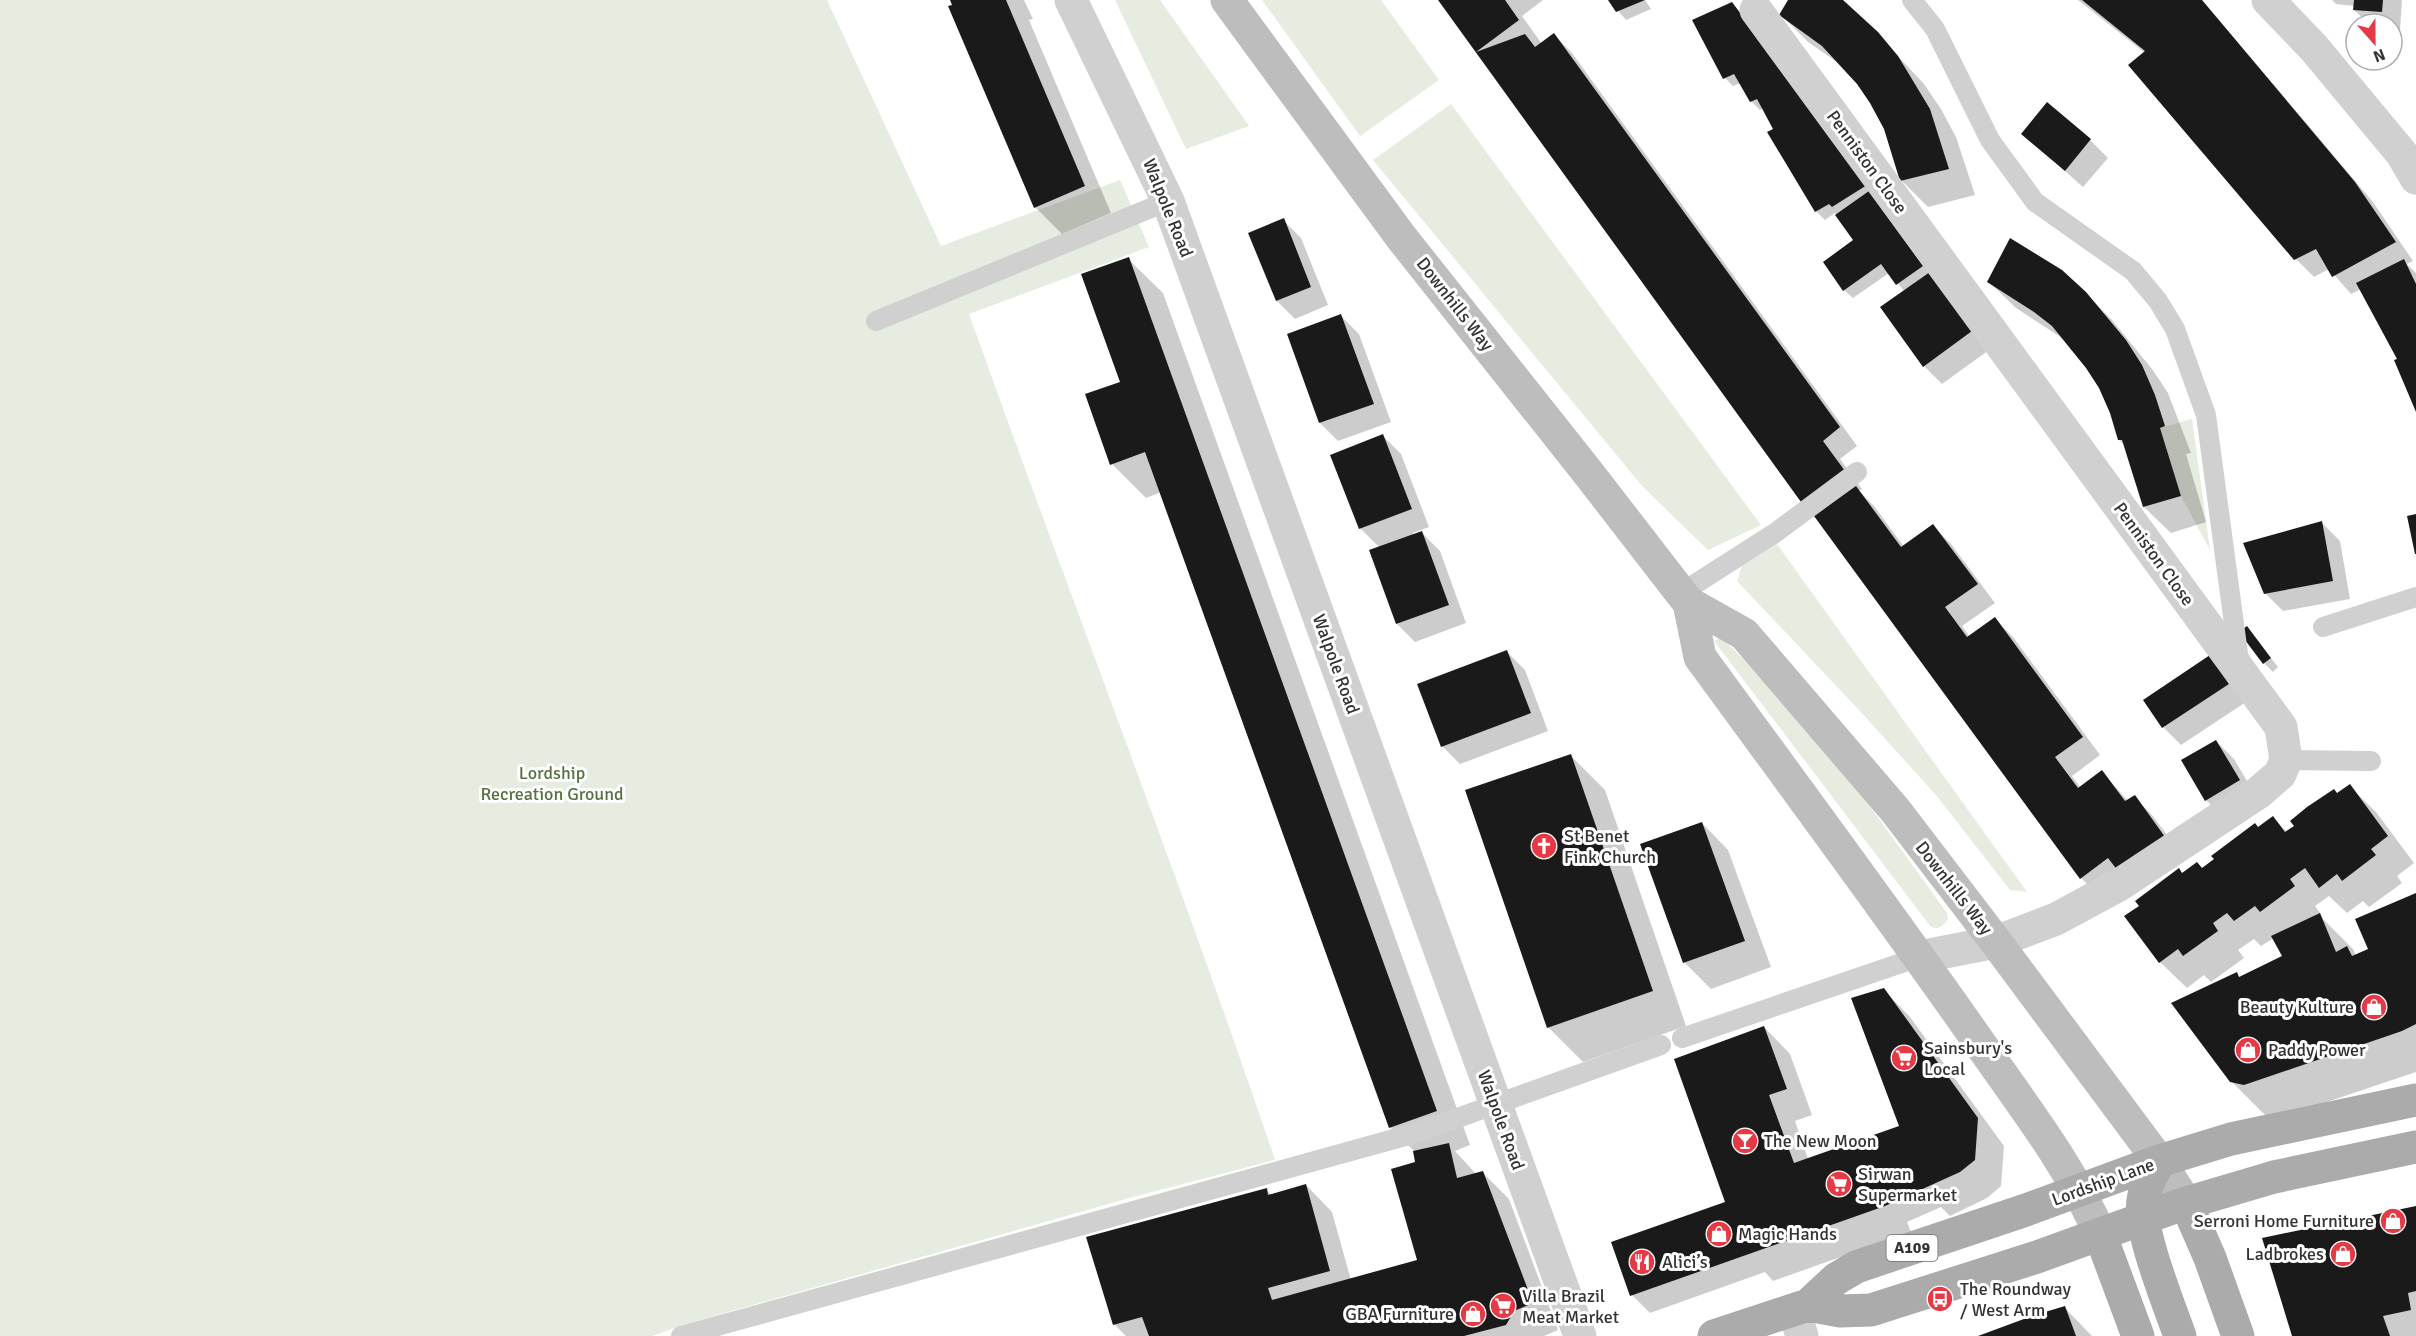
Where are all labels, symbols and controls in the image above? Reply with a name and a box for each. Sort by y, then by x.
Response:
north arrow [2344,12,2404,72]
text: N [2370,44,2388,66]
street label: Penniston Close [1822,106,1912,218]
street label: Walpole Road [1138,155,1198,261]
street label: Downhills Way [1412,253,1499,356]
street label: Penniston Close [2109,498,2199,610]
street label: Walpole Road [1308,611,1364,717]
park label: Lordship Recreation Ground [480,762,624,805]
place label: St Benet Fink Church [1564,825,1656,868]
church icon: St Benet Fink Church [1529,831,1559,861]
street label: Downhills Way [1911,837,1998,940]
shop icon: Beauty Kulture [2359,992,2389,1022]
place label: Beauty Kulture [2240,996,2354,1018]
shop icon: Paddy Power [2233,1035,2263,1065]
place label: Sainsbury's Local [1924,1037,2012,1080]
place label: Paddy Power [2268,1039,2366,1061]
supermarket icon: Sainsbury's Local [1889,1043,1919,1073]
street label: Walpole Road [1473,1067,1529,1173]
bar icon: The New Moon [1730,1126,1760,1156]
place label: The New Moon [1764,1130,1877,1152]
street label: Lordship Lane [2049,1153,2157,1211]
place label: Sirwan Supermarket [1858,1163,1957,1206]
supermarket icon: Sirwan Supermarket [1824,1169,1854,1199]
shop icon: Serroni Home Furniture [2378,1206,2408,1236]
place label: Serroni Home Furniture [2194,1210,2374,1232]
shop icon: Magic Hands [1704,1219,1734,1249]
place label: Magic Hands [1738,1223,1837,1245]
road number: A109 [1886,1235,1938,1261]
shop icon: Ladbrokes [2328,1239,2358,1269]
place label: Ladbrokes [2245,1243,2324,1265]
restaurant icon: Alici’s [1627,1247,1657,1277]
place label: Alici’s [1662,1251,1708,1273]
place label: The Roundway / West Arm [1960,1278,2071,1321]
bus stop icon: The Roundway / West Arm [1925,1284,1955,1314]
place label: Villa Brazil Meat Market [1522,1285,1619,1328]
supermarket icon: Villa Brazil Meat Market [1488,1291,1518,1321]
shop icon: GBA Furniture [1458,1299,1488,1329]
place label: GBA Furniture [1345,1303,1454,1325]

